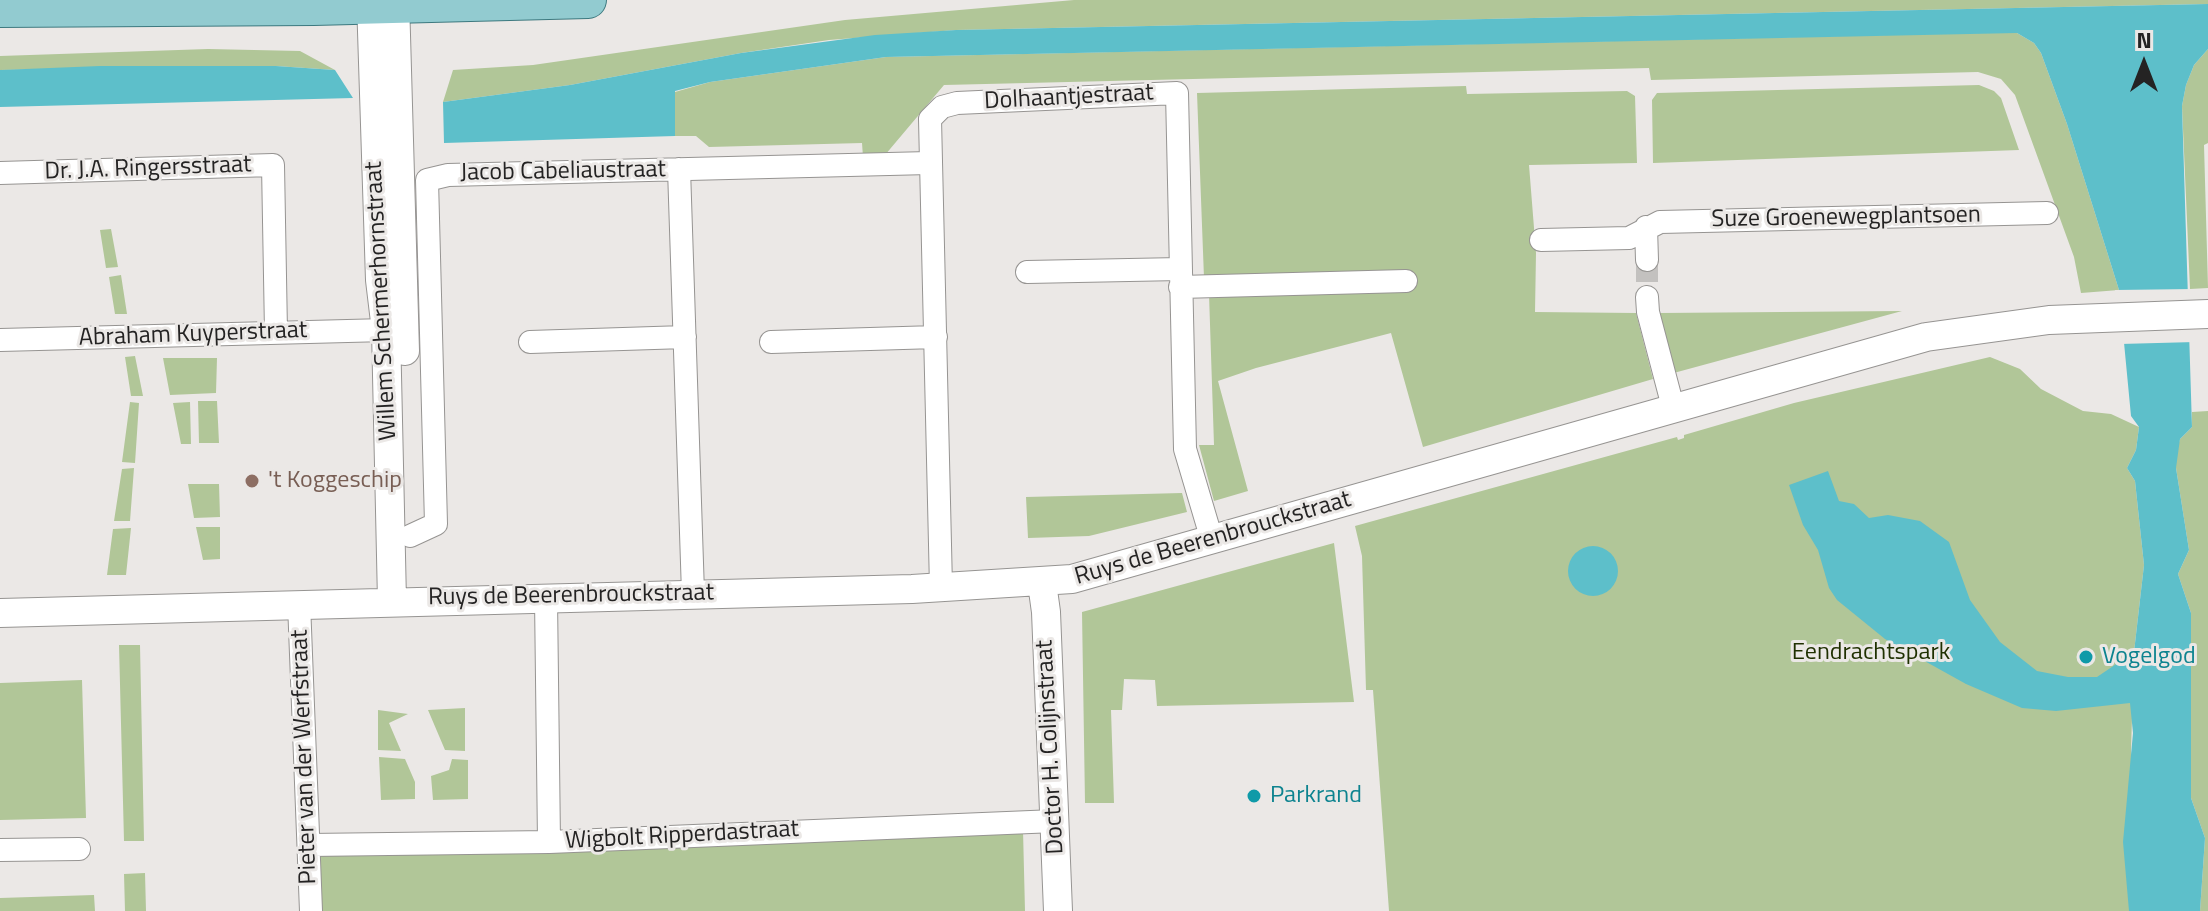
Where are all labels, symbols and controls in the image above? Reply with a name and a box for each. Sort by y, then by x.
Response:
text: N [2136,23,2152,57]
north arrow [2104,24,2184,104]
street label: Dolhaantjestraat [984,79,1154,117]
street label: Dr. J.A. Ringersstraat [44,151,252,187]
street label: Jacob Cabeliaustraat [460,156,666,188]
street label: Willem Schermerhornstraat [360,161,404,441]
street label: Suze Groenewegplantsoen [1711,201,1981,235]
street label: Abraham Kuyperstraat [78,317,308,353]
place label: 't Koggeschip [268,467,402,495]
marker: 't Koggeschip [243,472,261,490]
street label: Ruys de Beerenbrouckstraat [1072,486,1354,592]
street label: Ruys de Beerenbrouckstraat [428,579,714,613]
street label: Pieter van der Werfstraat [286,629,324,885]
street label: Doctor H. Colijnstraat [1031,639,1071,855]
park label: Eendrachtspark [1792,639,1950,667]
place label: Vogelgod [2102,643,2196,671]
marker: Vogelgod [2077,648,2095,666]
place label: Parkrand [1270,782,1362,810]
marker: Parkrand [1245,787,1263,805]
street label: Wigbolt Ripperdastraat [564,815,800,857]

